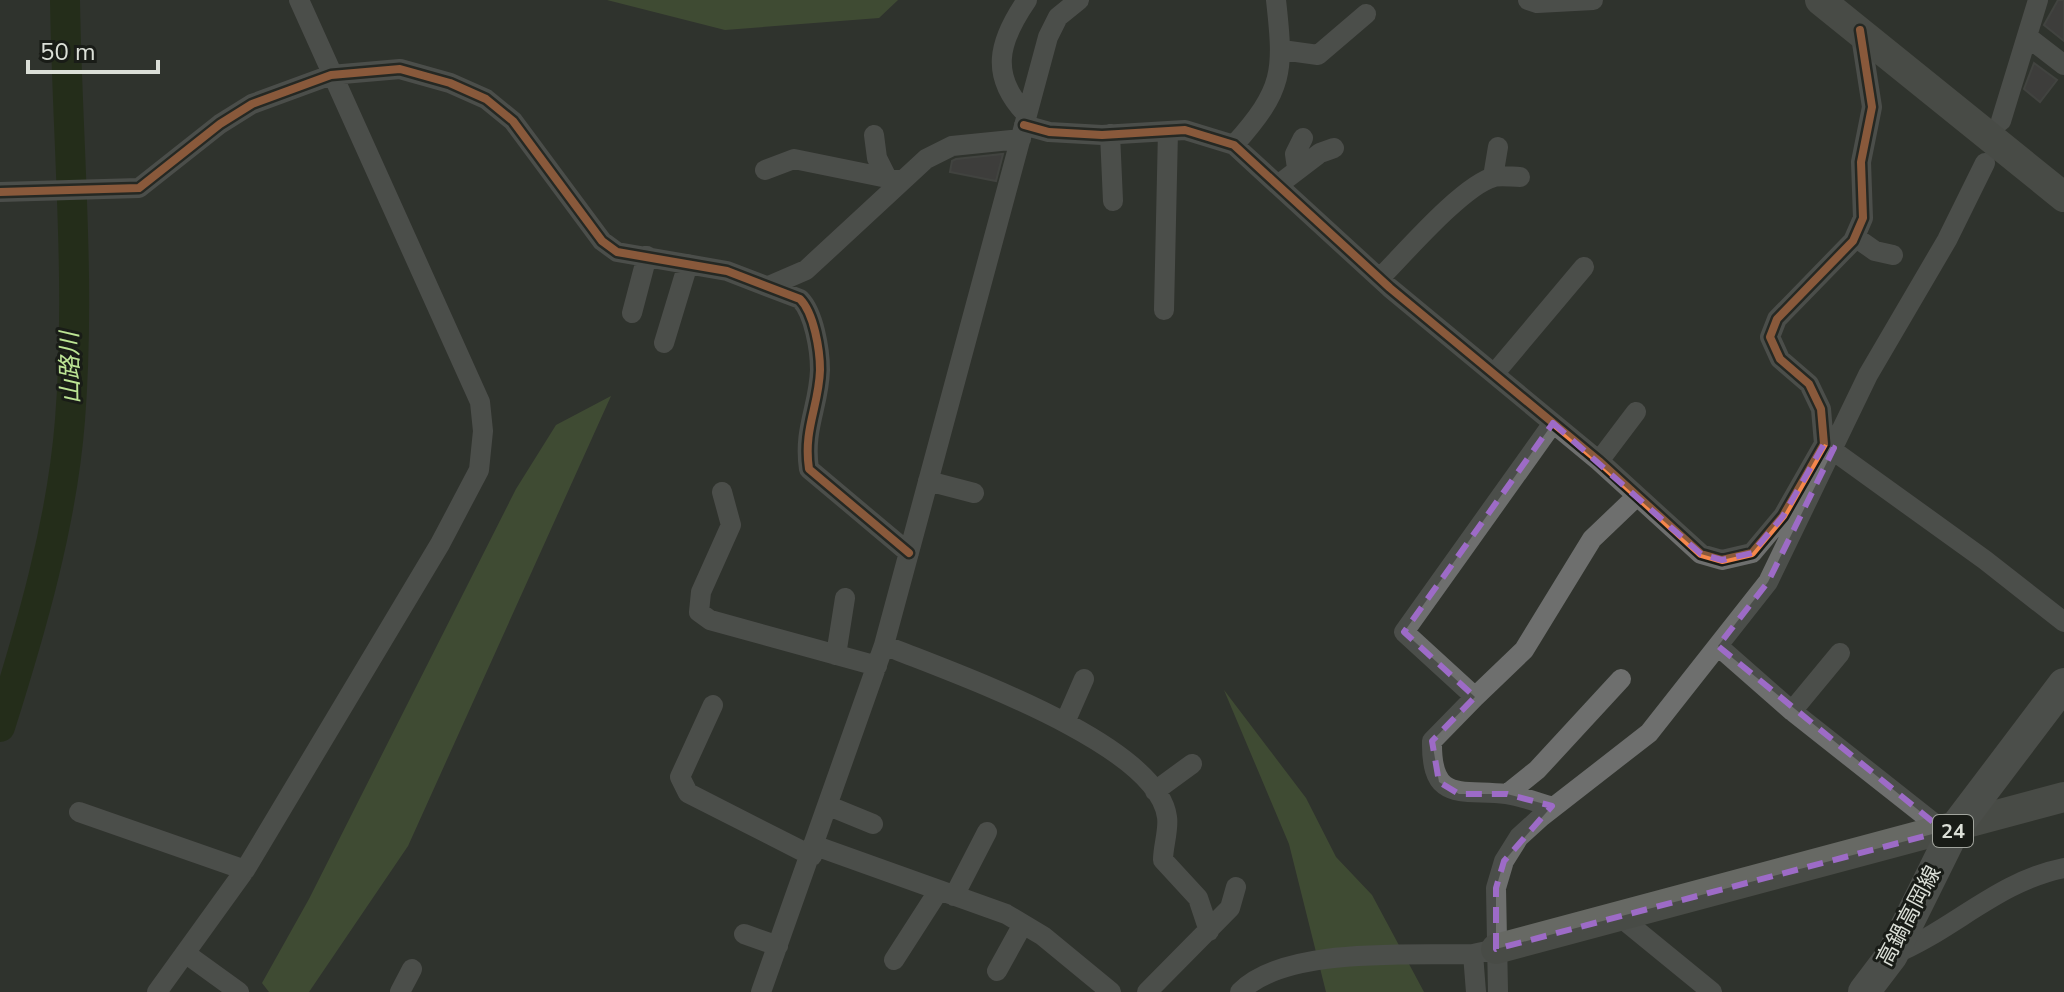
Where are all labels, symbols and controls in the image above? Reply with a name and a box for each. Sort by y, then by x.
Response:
scale bar [28,24,158,74]
text: 50 m [40,36,96,68]
water label: 山路川 [53,329,87,404]
road number: 24 [1933,815,1973,847]
street label: 高鍋高岡線 [1870,860,1948,972]

